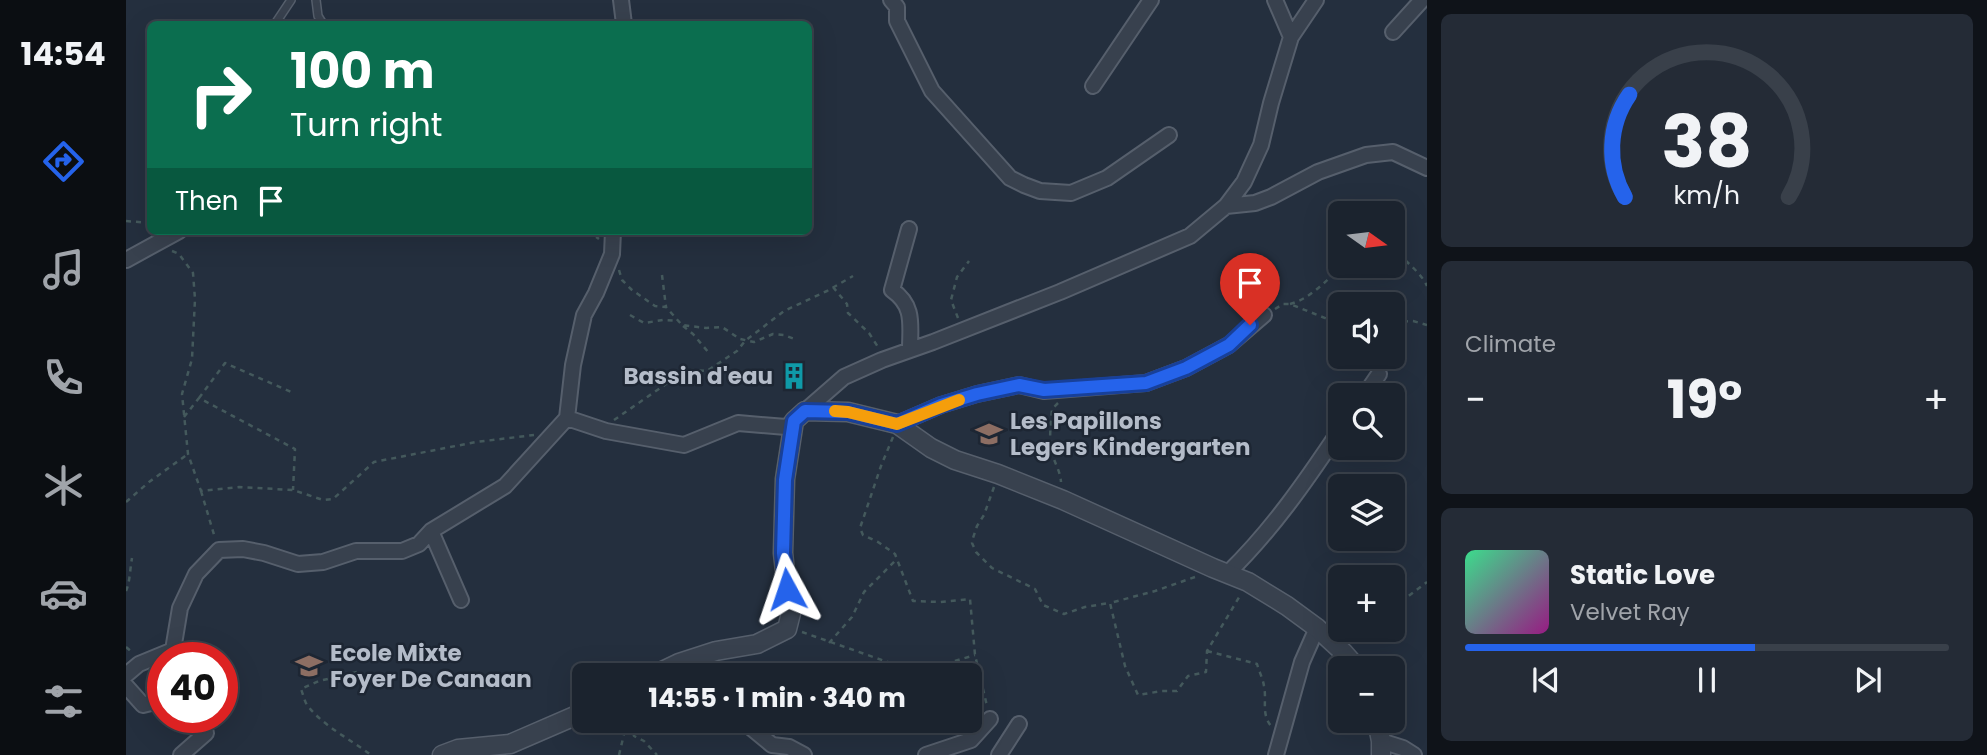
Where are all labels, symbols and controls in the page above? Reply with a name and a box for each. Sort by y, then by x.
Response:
text: 14:54 [20,31,106,76]
text: 100 m [290,37,435,105]
icon: right [175,49,266,140]
text: 38 [1661,91,1753,192]
text: Turn right [290,102,442,147]
icon: directions [39,137,88,186]
text: km/h [1674,177,1740,212]
icon: arrive [252,182,290,220]
text: Then [175,183,238,219]
north arrow [1328,201,1405,278]
map controls [1328,201,1405,733]
icon: music [39,245,88,294]
pin [1220,253,1280,325]
icon: arrive [1231,264,1269,302]
button: sound [1328,292,1405,369]
text: Climate [1465,328,1556,360]
icon: phone [39,353,88,402]
place label: Bassin d'eau [623,360,773,392]
building icon: Bassin d'eau [779,361,809,391]
text: 19° [1667,363,1742,436]
text: − [1465,373,1486,426]
text: + [1923,373,1949,426]
button: search [1328,383,1405,460]
place label: Les Papillons Legers Kindergarten [1010,405,1251,463]
school or university icon: Les Papillons Legers Kindergarten [974,419,1004,449]
icon: climate [39,461,88,510]
button: layers [1328,474,1405,551]
position arrow [750,552,824,626]
text: Static Love [1570,557,1715,593]
button: + [1328,565,1405,642]
icon: car [39,569,88,618]
text: Velvet Ray [1570,596,1690,628]
place label: Ecole Mixte Foyer De Canaan [330,637,532,695]
speed limit sign: 40 [147,642,238,733]
school or university icon: Ecole Mixte Foyer De Canaan [294,651,324,681]
button: − [1328,656,1405,733]
icon: previous [1527,661,1565,699]
icon: pause [1688,661,1726,699]
icon: next [1849,661,1887,699]
icon: filters [39,677,88,726]
text: 14:55 · 1 min · 340 m [648,680,906,716]

